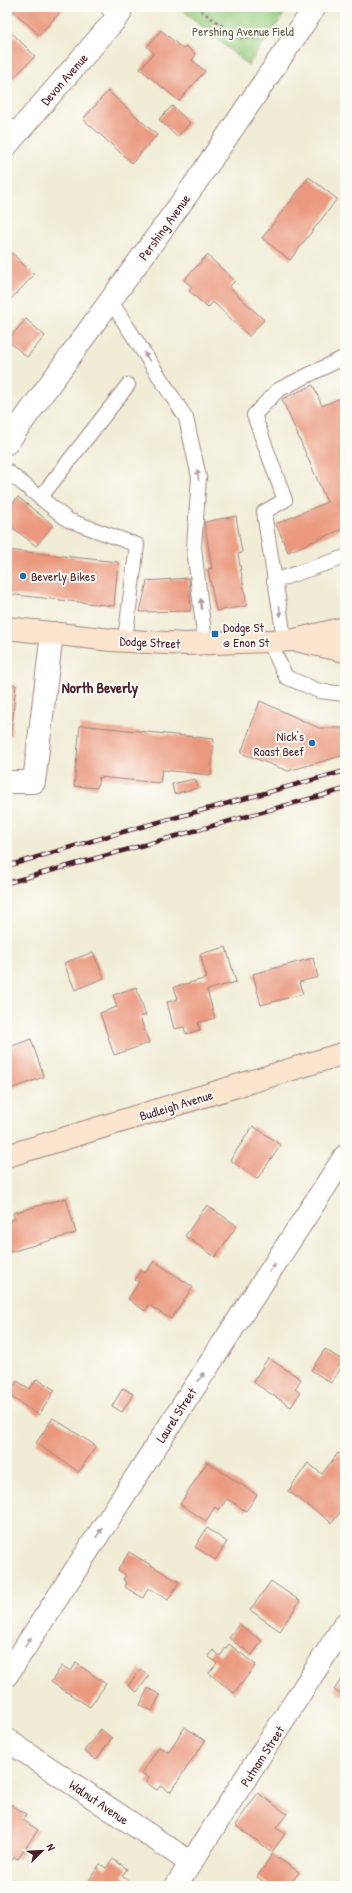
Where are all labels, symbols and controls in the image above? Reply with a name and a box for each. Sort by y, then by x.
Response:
park label: Pershing Avenue Field [192,22,294,40]
street label: Devon Avenue [36,49,92,109]
street label: Pershing Avenue [134,190,194,264]
one-way arrow [143,352,151,362]
one-way arrow [195,469,201,481]
place label: Beverly Bikes [31,567,95,585]
marker: Beverly Bikes [18,571,28,581]
one-way arrow [198,598,204,610]
one-way arrow [277,604,284,617]
place label: Dodge St @ Enon St [223,618,270,651]
marker: Dodge St @ Enon St [210,629,220,639]
street label: Dodge Street [119,631,181,653]
district label: North Beverly [62,677,139,699]
place label: Nick's Roast Beef [254,727,304,760]
marker: Nick's Roast Beef [307,738,317,748]
street label: Budleigh Avenue [137,1085,215,1125]
one-way arrow [268,1263,276,1273]
one-way arrow [197,1372,205,1382]
street label: Laurel Street [152,1384,201,1446]
one-way arrow [95,1528,103,1538]
one-way arrow [24,1637,32,1647]
street label: Putnam Street [236,1722,289,1790]
street label: Walnut Avenue [66,1776,132,1828]
north arrow [22,1831,62,1871]
text: N [44,1841,59,1853]

